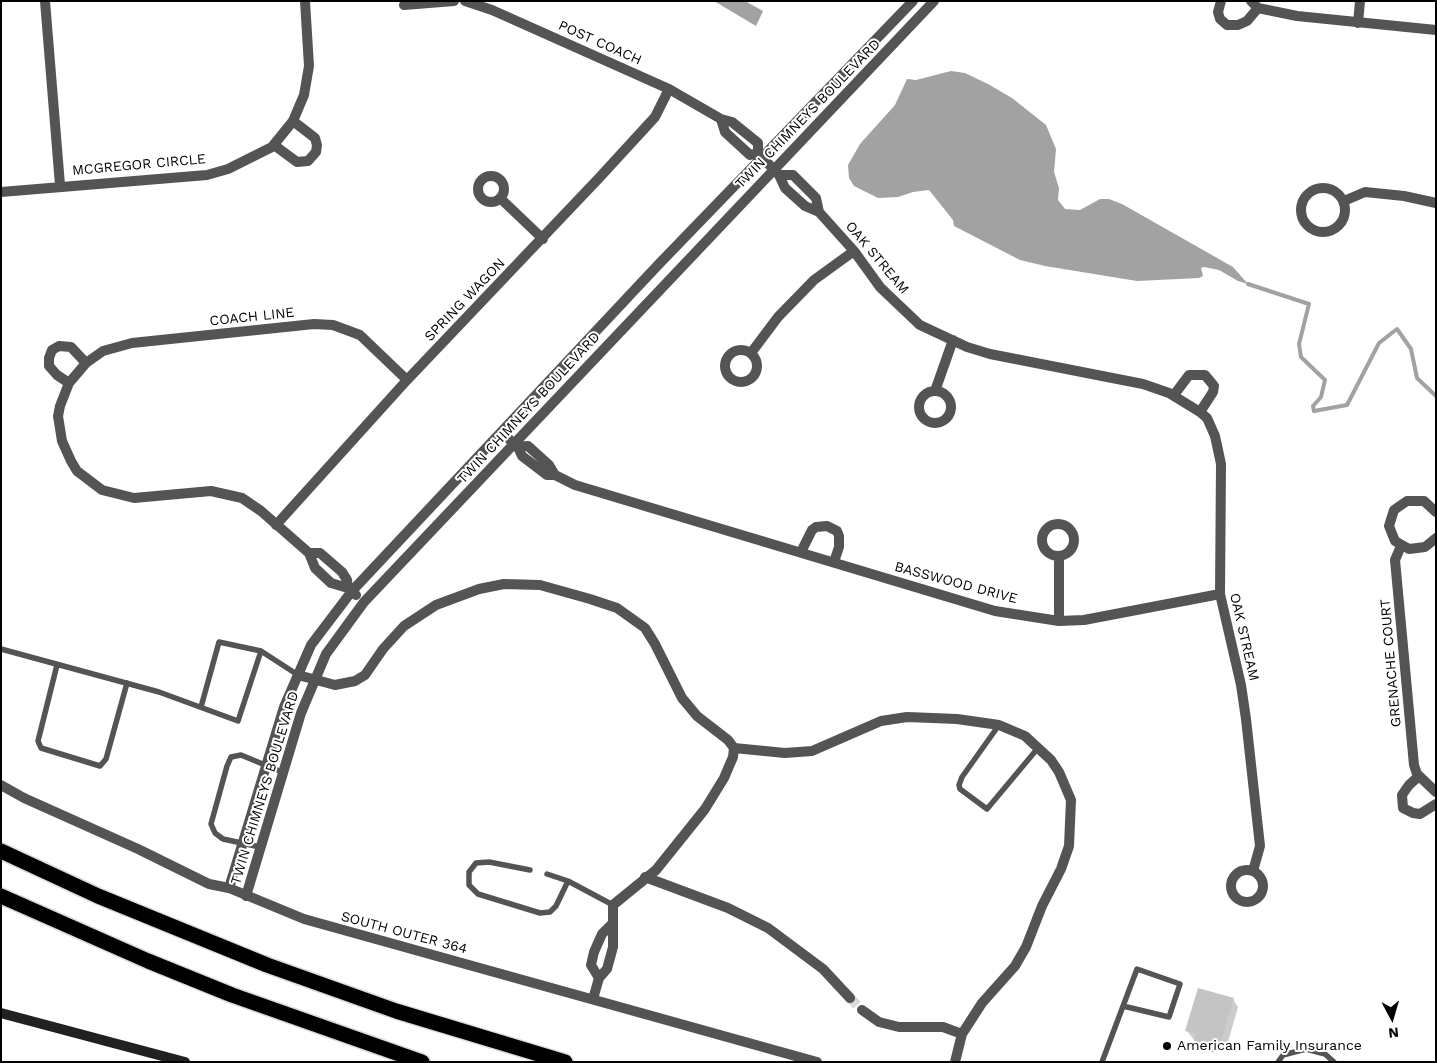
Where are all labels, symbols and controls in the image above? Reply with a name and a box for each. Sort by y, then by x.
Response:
street label: POST COACH [556,17,644,69]
street label: TWIN CHIMNEYS BOULEVARD [732,36,884,192]
street label: MCGREGOR CIRCLE [71,151,207,179]
street label: OAK STREAM [842,218,912,298]
street label: SPRING WAGON [421,255,509,345]
street label: COACH LINE [209,304,295,330]
street label: TWIN CHIMNEYS BOULEVARD [454,329,604,487]
street label: BASSWOOD DRIVE [893,558,1019,608]
street label: OAK STREAM [1226,591,1262,683]
street label: GRENACHE COURT [1377,598,1405,728]
street label: TWIN CHIMNEYS BOULEVARD [228,689,302,887]
street label: SOUTH OUTER 364 [339,908,469,958]
north arrow [1367,993,1417,1043]
text: N [1388,1024,1400,1041]
place label: American Family Insurance [1177,1038,1362,1054]
marker: American Family Insurance [1161,1040,1173,1052]

